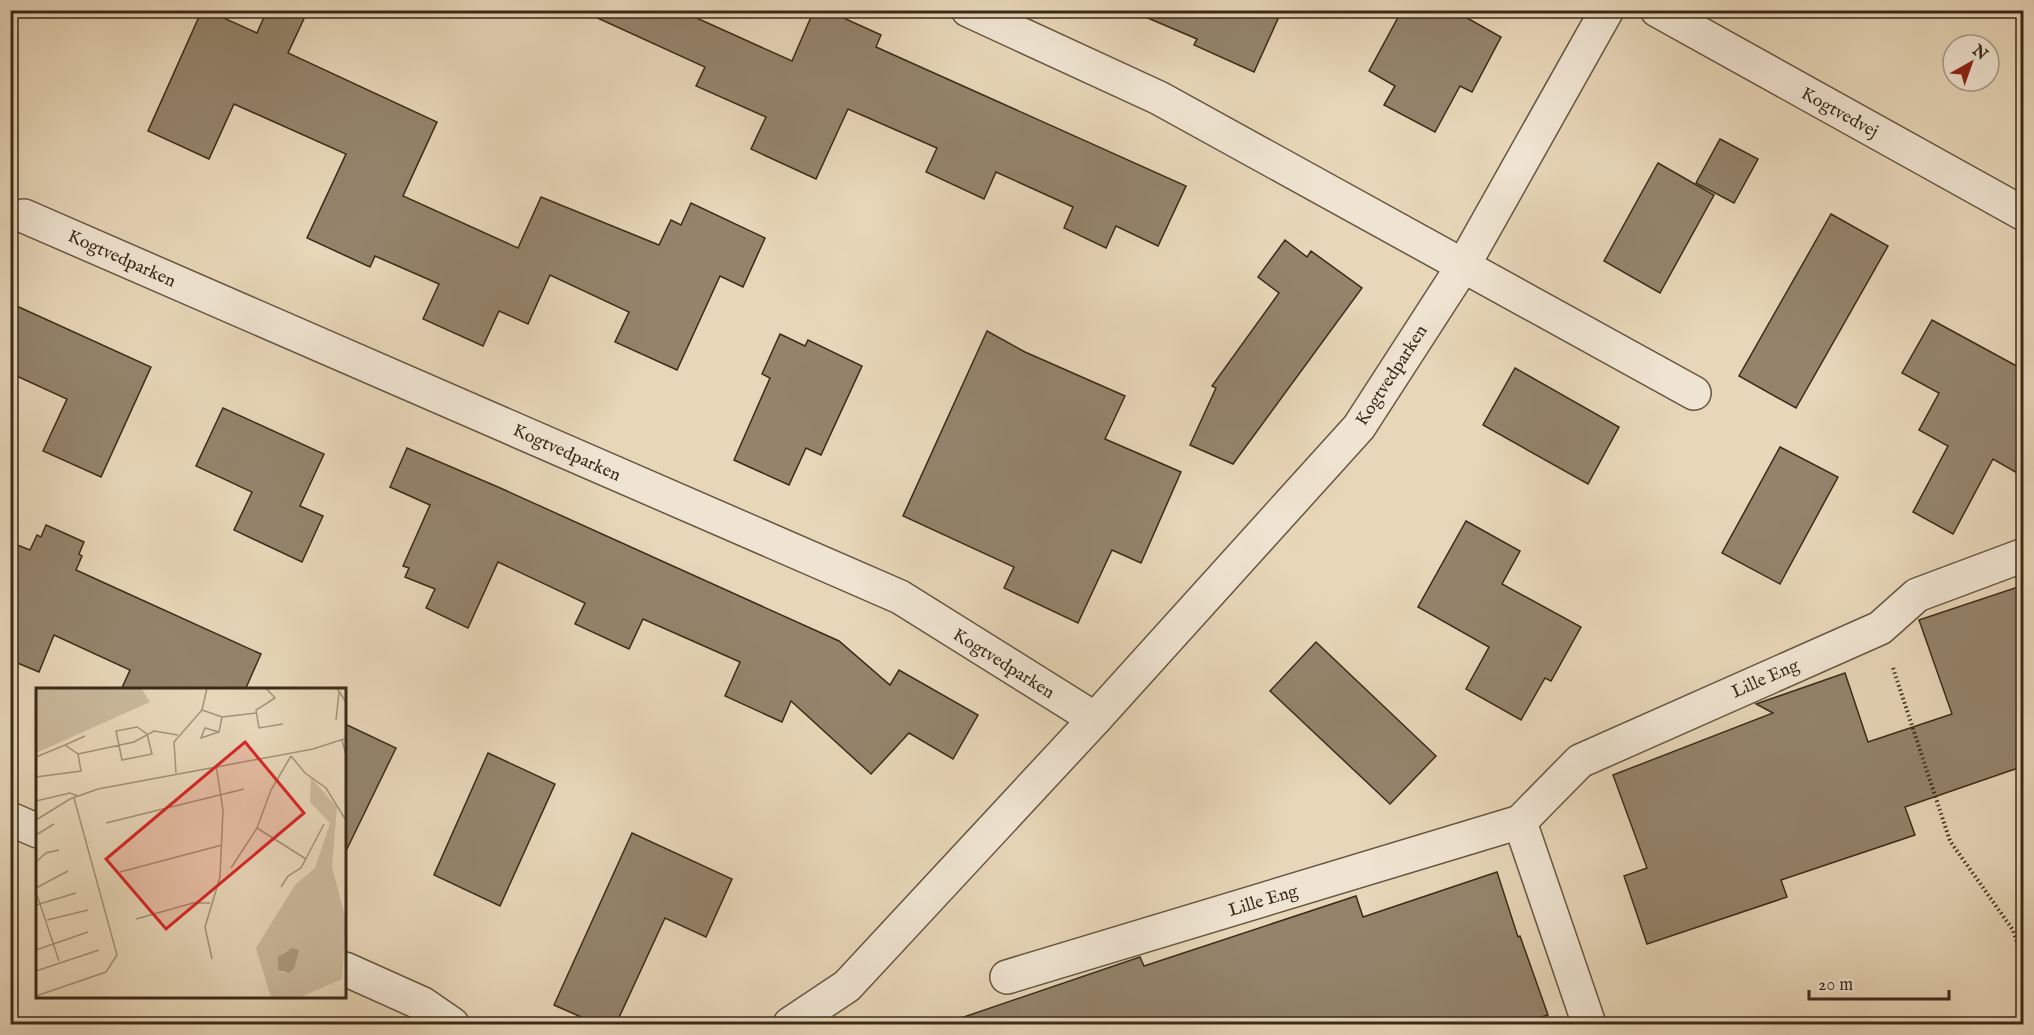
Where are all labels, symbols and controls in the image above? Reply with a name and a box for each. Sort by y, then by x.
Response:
north arrow [1941,33,2001,93]
text: N [1967,40,1991,65]
street label: Kogtvedvej [1797,83,1882,144]
street label: Kogtvedparken [64,225,179,294]
street label: Kogtvedparken [1351,321,1434,431]
street label: Kogtvedparken [509,419,624,488]
street label: Kogtvedparken [948,624,1059,705]
street label: Lille Eng [1728,654,1803,704]
inset map [36,688,346,999]
street label: Lille Eng [1226,880,1301,923]
scale bar [1809,963,1948,1001]
text: 20 m [1818,974,1853,997]

